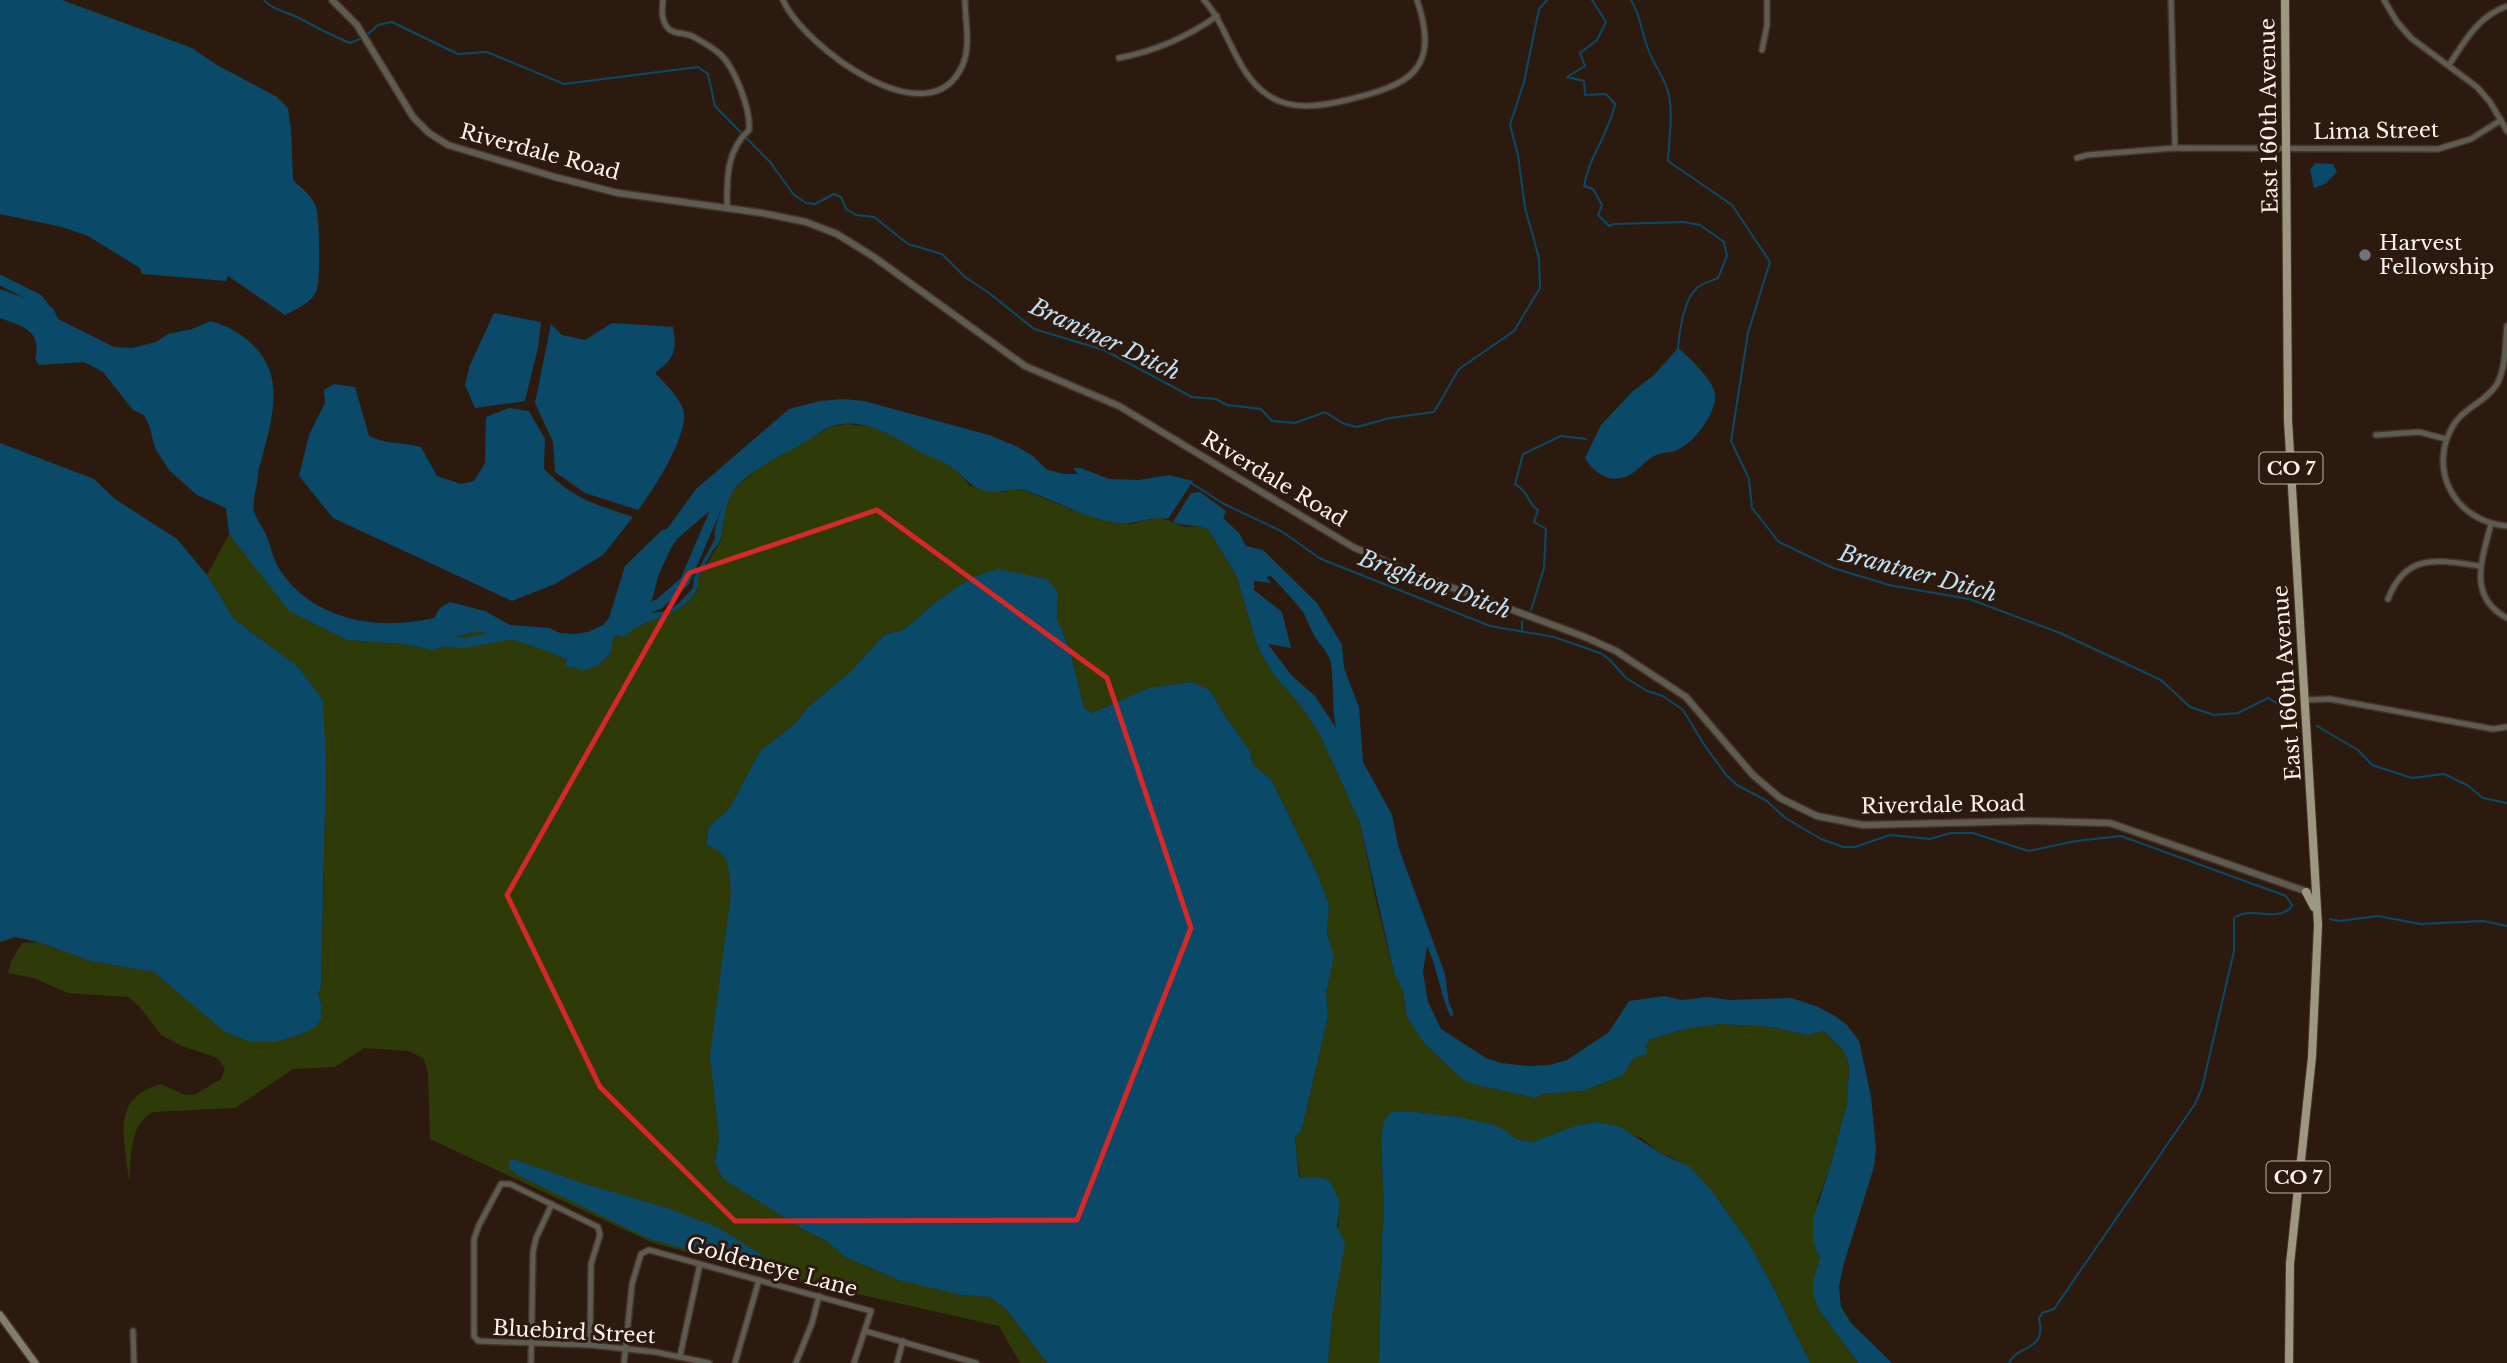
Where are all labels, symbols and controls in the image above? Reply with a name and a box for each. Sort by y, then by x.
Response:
street label: East 160th Avenue [2254,18,2284,214]
street label: Lima Street [2313,117,2439,145]
street label: Riverdale Road [457,118,623,186]
place label: Harvest Fellowship [2379,230,2494,280]
marker: Harvest Fellowship [2357,247,2373,263]
water label: Brantner Ditch [1024,292,1185,386]
street label: Riverdale Road [1197,426,1351,532]
road number: CO 7 [2260,453,2322,484]
water label: Brantner Ditch [1835,538,2000,608]
water label: Brighton Ditch [1354,543,1515,625]
street label: East 160th Avenue [2267,584,2307,782]
street label: Riverdale Road [1861,791,2025,819]
road number: CO 7 [2266,1162,2330,1192]
street label: Goldeneye Lane [684,1232,860,1302]
street label: Bluebird Street [492,1315,656,1349]

